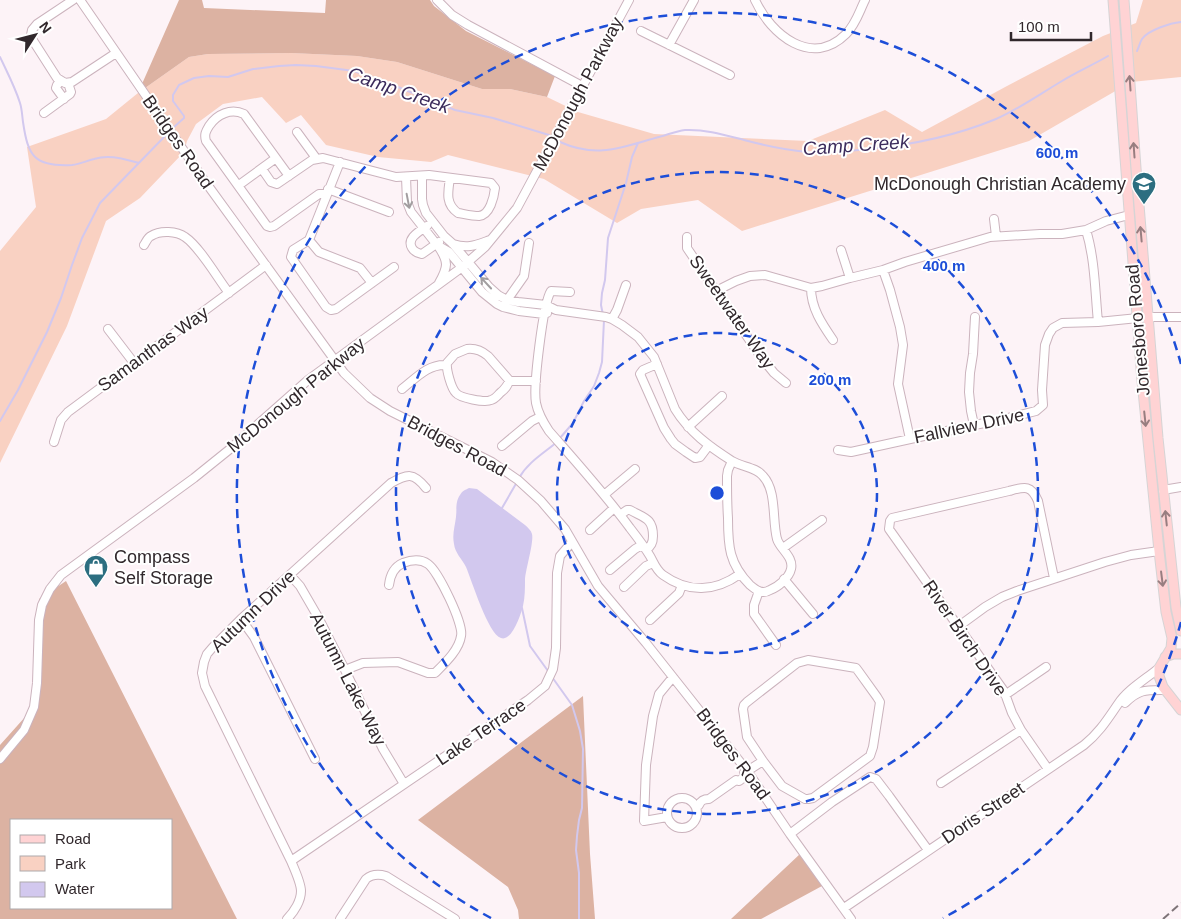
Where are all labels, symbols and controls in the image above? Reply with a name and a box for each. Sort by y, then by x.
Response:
north arrow [10,10,60,60]
scale bar [1011,10,1091,42]
street label: McDonough Parkway [529,14,627,174]
text: 100 m [1018,18,1060,35]
text: N [36,19,55,36]
water label: Camp Creek [345,63,454,118]
one-way arrow [1125,76,1134,92]
street label: Bridges Road [139,92,217,192]
water label: Camp Creek [802,131,911,159]
one-way arrow [1130,142,1139,158]
text: 600 m [1036,144,1078,161]
school or university icon: McDonough Christian Academy [1131,171,1157,205]
place label: McDonough Christian Academy [874,174,1126,194]
one-way arrow [404,193,413,209]
one-way arrow [1137,226,1146,242]
street label: Sweetwater Way [685,251,779,373]
text: 400 m [923,257,965,274]
street label: Jonesboro Road [1122,263,1154,397]
one-way arrow [480,277,492,290]
street label: Samanthas Way [94,302,212,396]
street label: McDonough Parkway [223,333,369,457]
text: 200 m [809,371,851,388]
street label: Fallview Drive [912,405,1026,447]
one-way arrow [1140,411,1150,427]
street label: Bridges Road [404,412,510,480]
centre of rings [708,484,726,502]
one-way arrow [1161,510,1171,526]
place label: Compass Self Storage [114,547,213,588]
shop icon: Compass Self Storage [83,554,109,588]
street label: Autumn Drive [207,566,299,656]
one-way arrow [1157,571,1167,587]
street label: River Birch Drive [919,576,1011,700]
street label: Autumn Lake Way [306,609,390,749]
street label: Lake Terrace [432,695,530,769]
street label: Bridges Road [692,704,774,804]
street label: Doris Street [938,778,1028,848]
legend [10,819,172,909]
text: Road [55,830,91,847]
text: Park [55,855,86,872]
text: Water [55,880,94,897]

